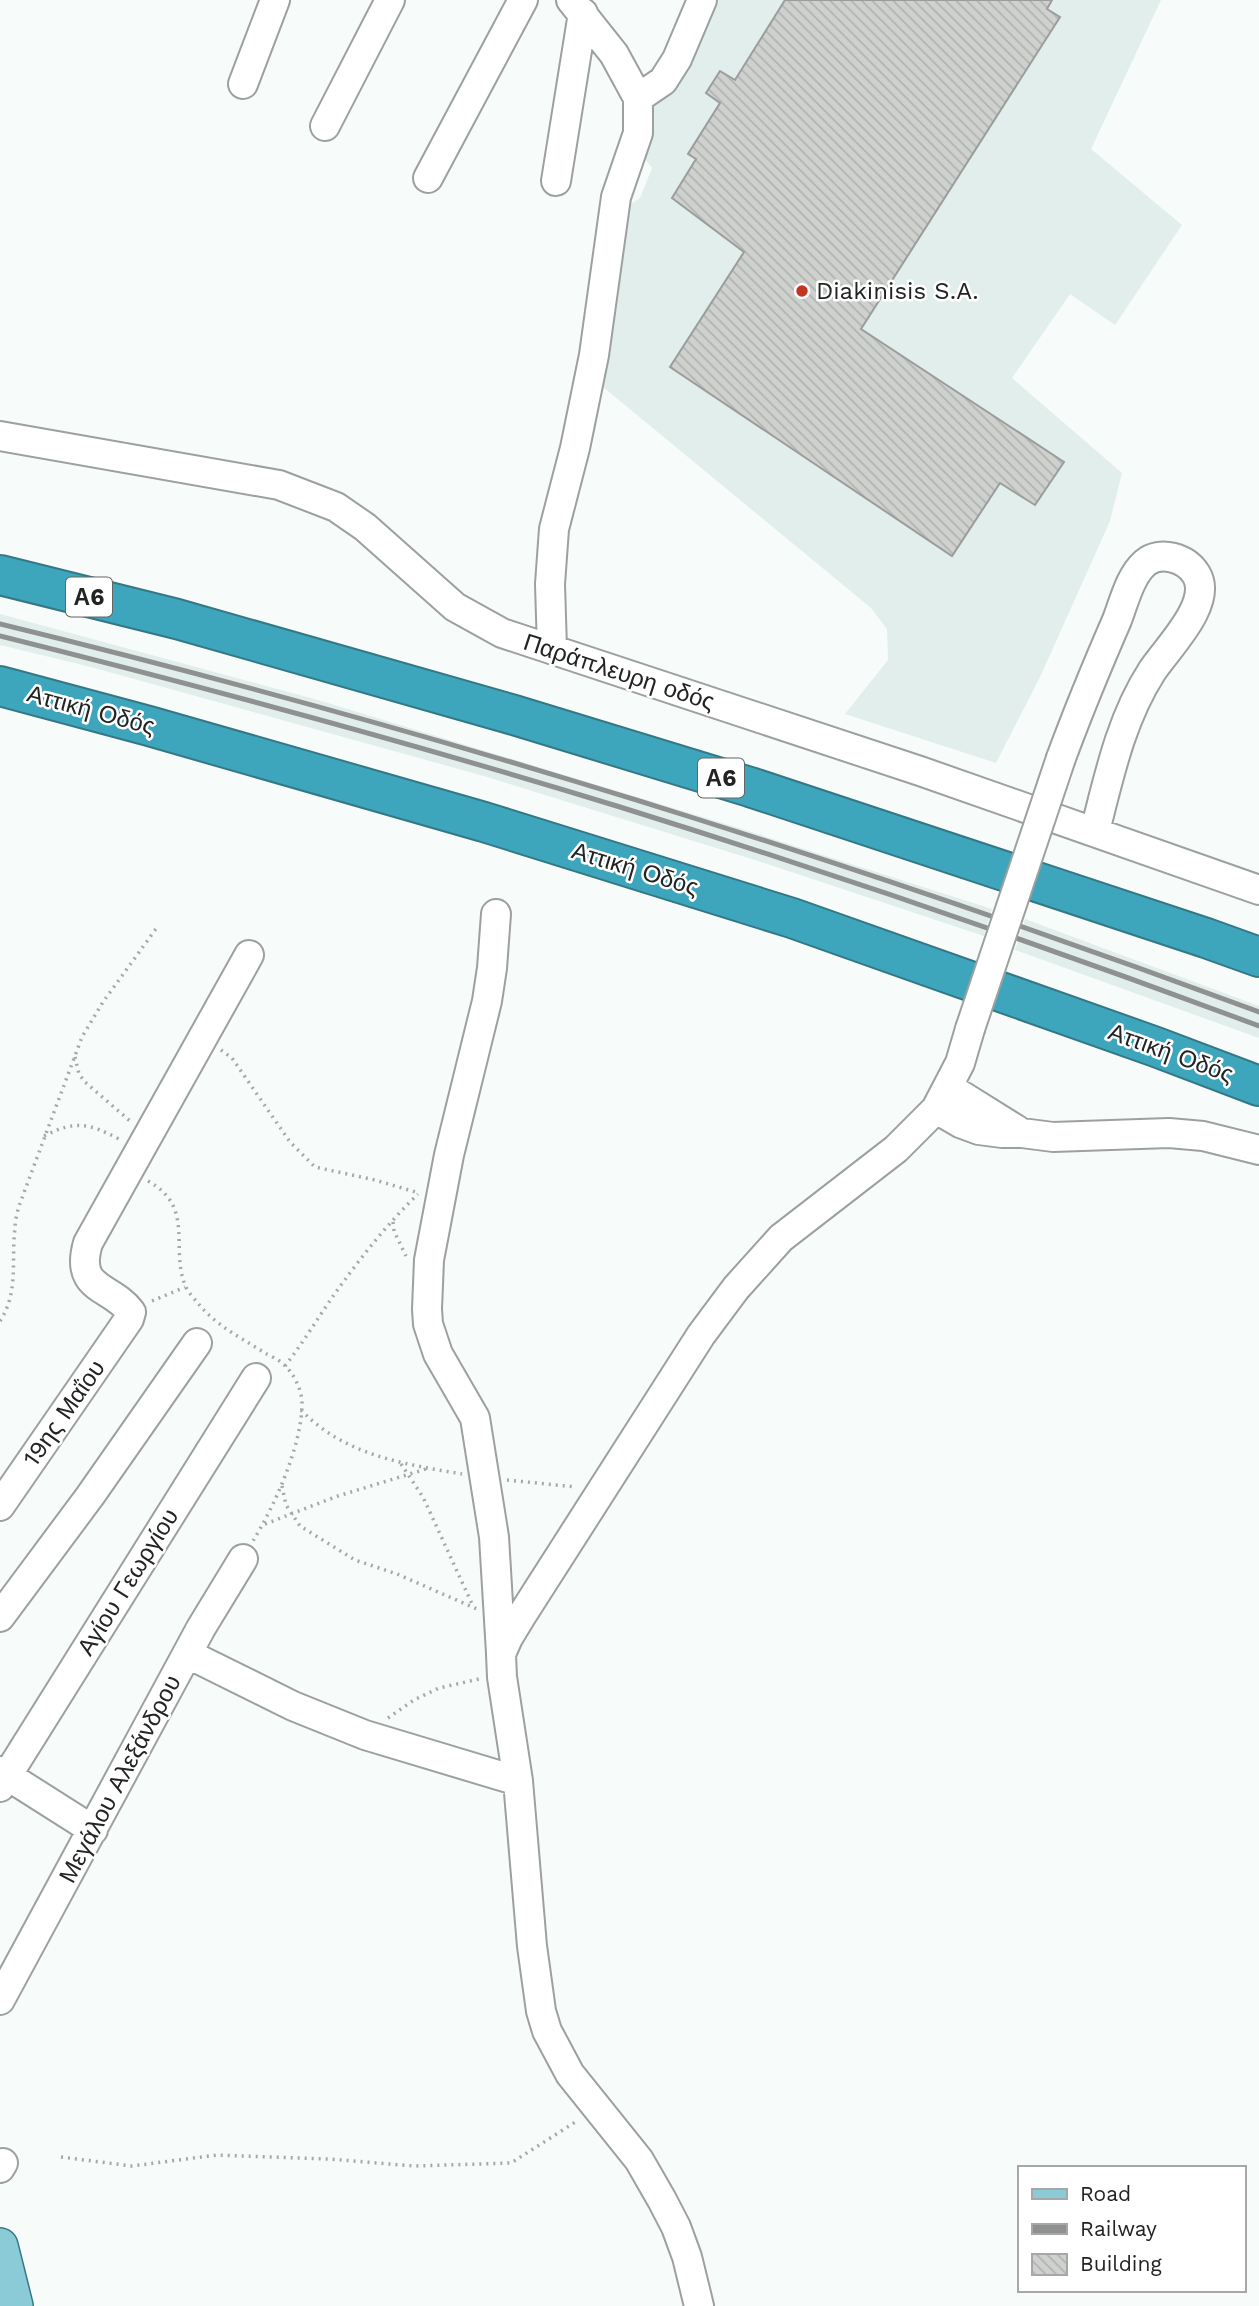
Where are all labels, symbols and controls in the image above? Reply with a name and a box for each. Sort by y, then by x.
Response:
place label: Diakinisis S.A. [816,277,979,305]
marker: Diakinisis S.A. [794,283,810,299]
road number: Α6 [66,578,112,617]
street label: Παράπλευρη οδός [520,628,718,716]
street label: Αττική Οδός [24,680,158,740]
road number: Α6 [698,758,744,798]
street label: Αττική Οδός [568,836,702,902]
street label: Αττική Οδός [1105,1017,1237,1089]
street label: 19ης Μαΐου [17,1355,111,1471]
street label: Αγίου Γεωργίου [72,1503,184,1661]
street label: Μεγάλου Αλεξάνδρου [53,1670,187,1888]
legend [1018,2166,1245,2292]
text: Road [1080,2181,1131,2206]
text: Railway [1080,2216,1157,2241]
text: Building [1080,2251,1162,2276]

